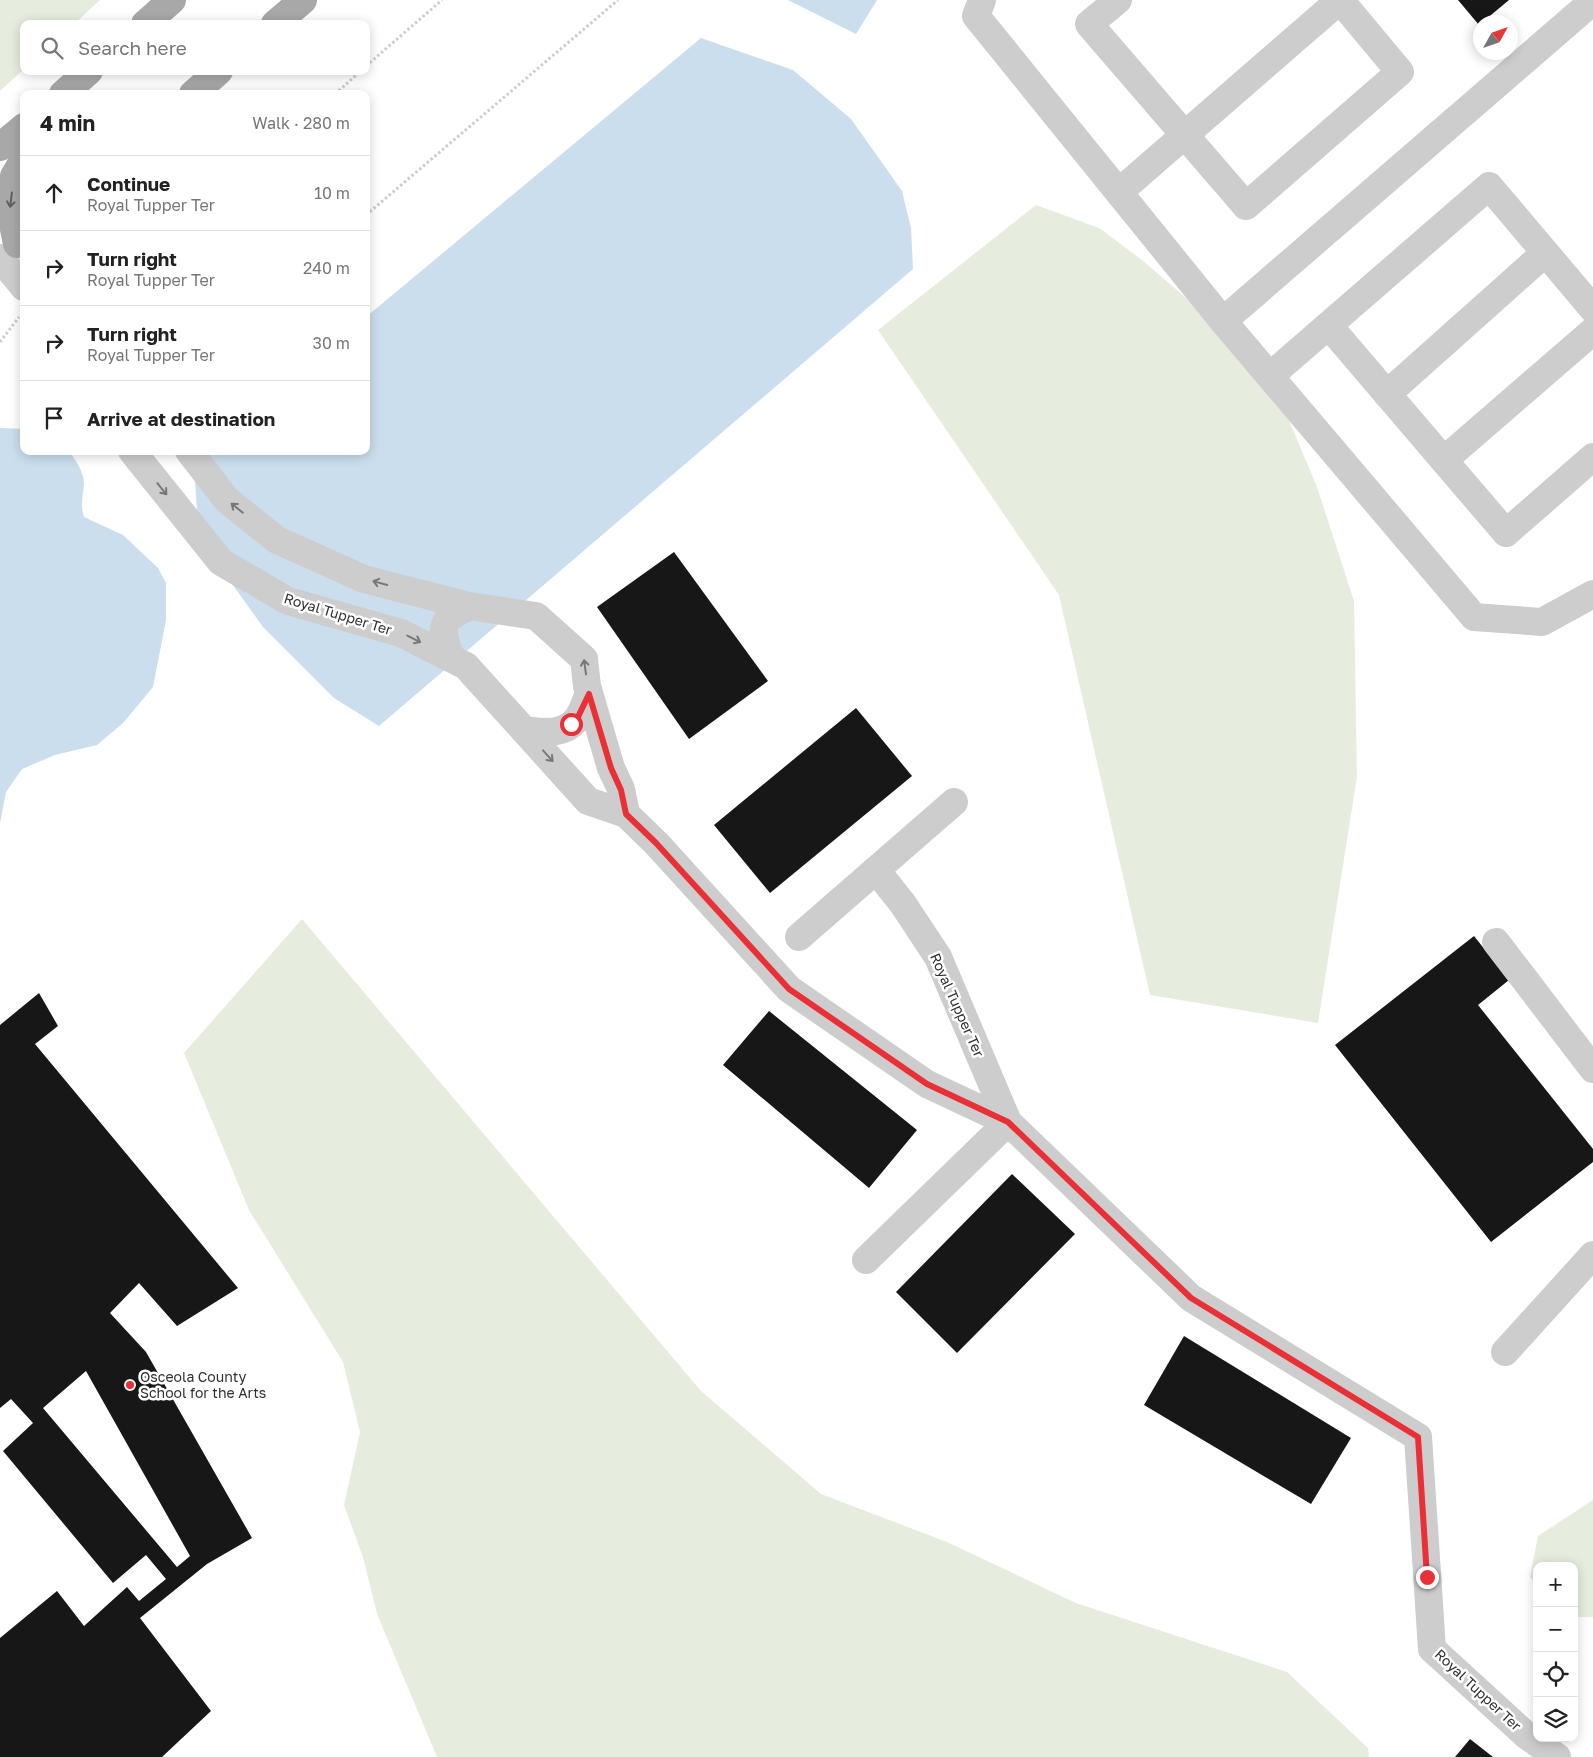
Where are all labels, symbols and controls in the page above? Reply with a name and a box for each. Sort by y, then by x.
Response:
north arrow [1473,15,1518,60]
search box [20,20,370,75]
icon: search [38,34,66,62]
text: Search here [78,36,187,59]
text: 4 min [40,110,95,136]
text: Walk · 280 m [252,113,350,133]
text: Continue [87,172,170,195]
icon: ahead [40,179,68,207]
text: 10 m [314,183,350,203]
one-way arrow [6,192,16,208]
text: Royal Tupper Ter [87,195,215,215]
text: Turn right [87,247,177,270]
icon: right [40,254,68,282]
text: 240 m [303,258,350,278]
text: Royal Tupper Ter [87,270,215,290]
text: Turn right [87,322,177,345]
icon: right [40,329,68,357]
text: 30 m [313,333,350,353]
text: Royal Tupper Ter [87,345,215,365]
icon: arrive [40,404,68,432]
text: Arrive at destination [87,407,275,430]
one-way arrow [157,482,168,495]
one-way arrow [231,503,244,514]
one-way arrow [372,578,388,587]
street label: Royal Tupper Ter [282,589,395,638]
one-way arrow [406,635,421,645]
one-way arrow [580,660,590,676]
route start [560,713,583,736]
one-way arrow [542,749,553,762]
street label: Royal Tupper Ter [927,950,988,1060]
place label: Osceola County School for the Arts [140,1368,266,1401]
marker: Osceola County School for the Arts [124,1379,136,1391]
map controls [1533,1562,1578,1742]
button: + [1533,1562,1578,1607]
route end [1416,1566,1439,1589]
button: − [1533,1607,1578,1652]
street label: Royal Tupper Ter [1432,1645,1525,1734]
button: locate [1533,1652,1578,1697]
button: layers [1533,1697,1578,1742]

